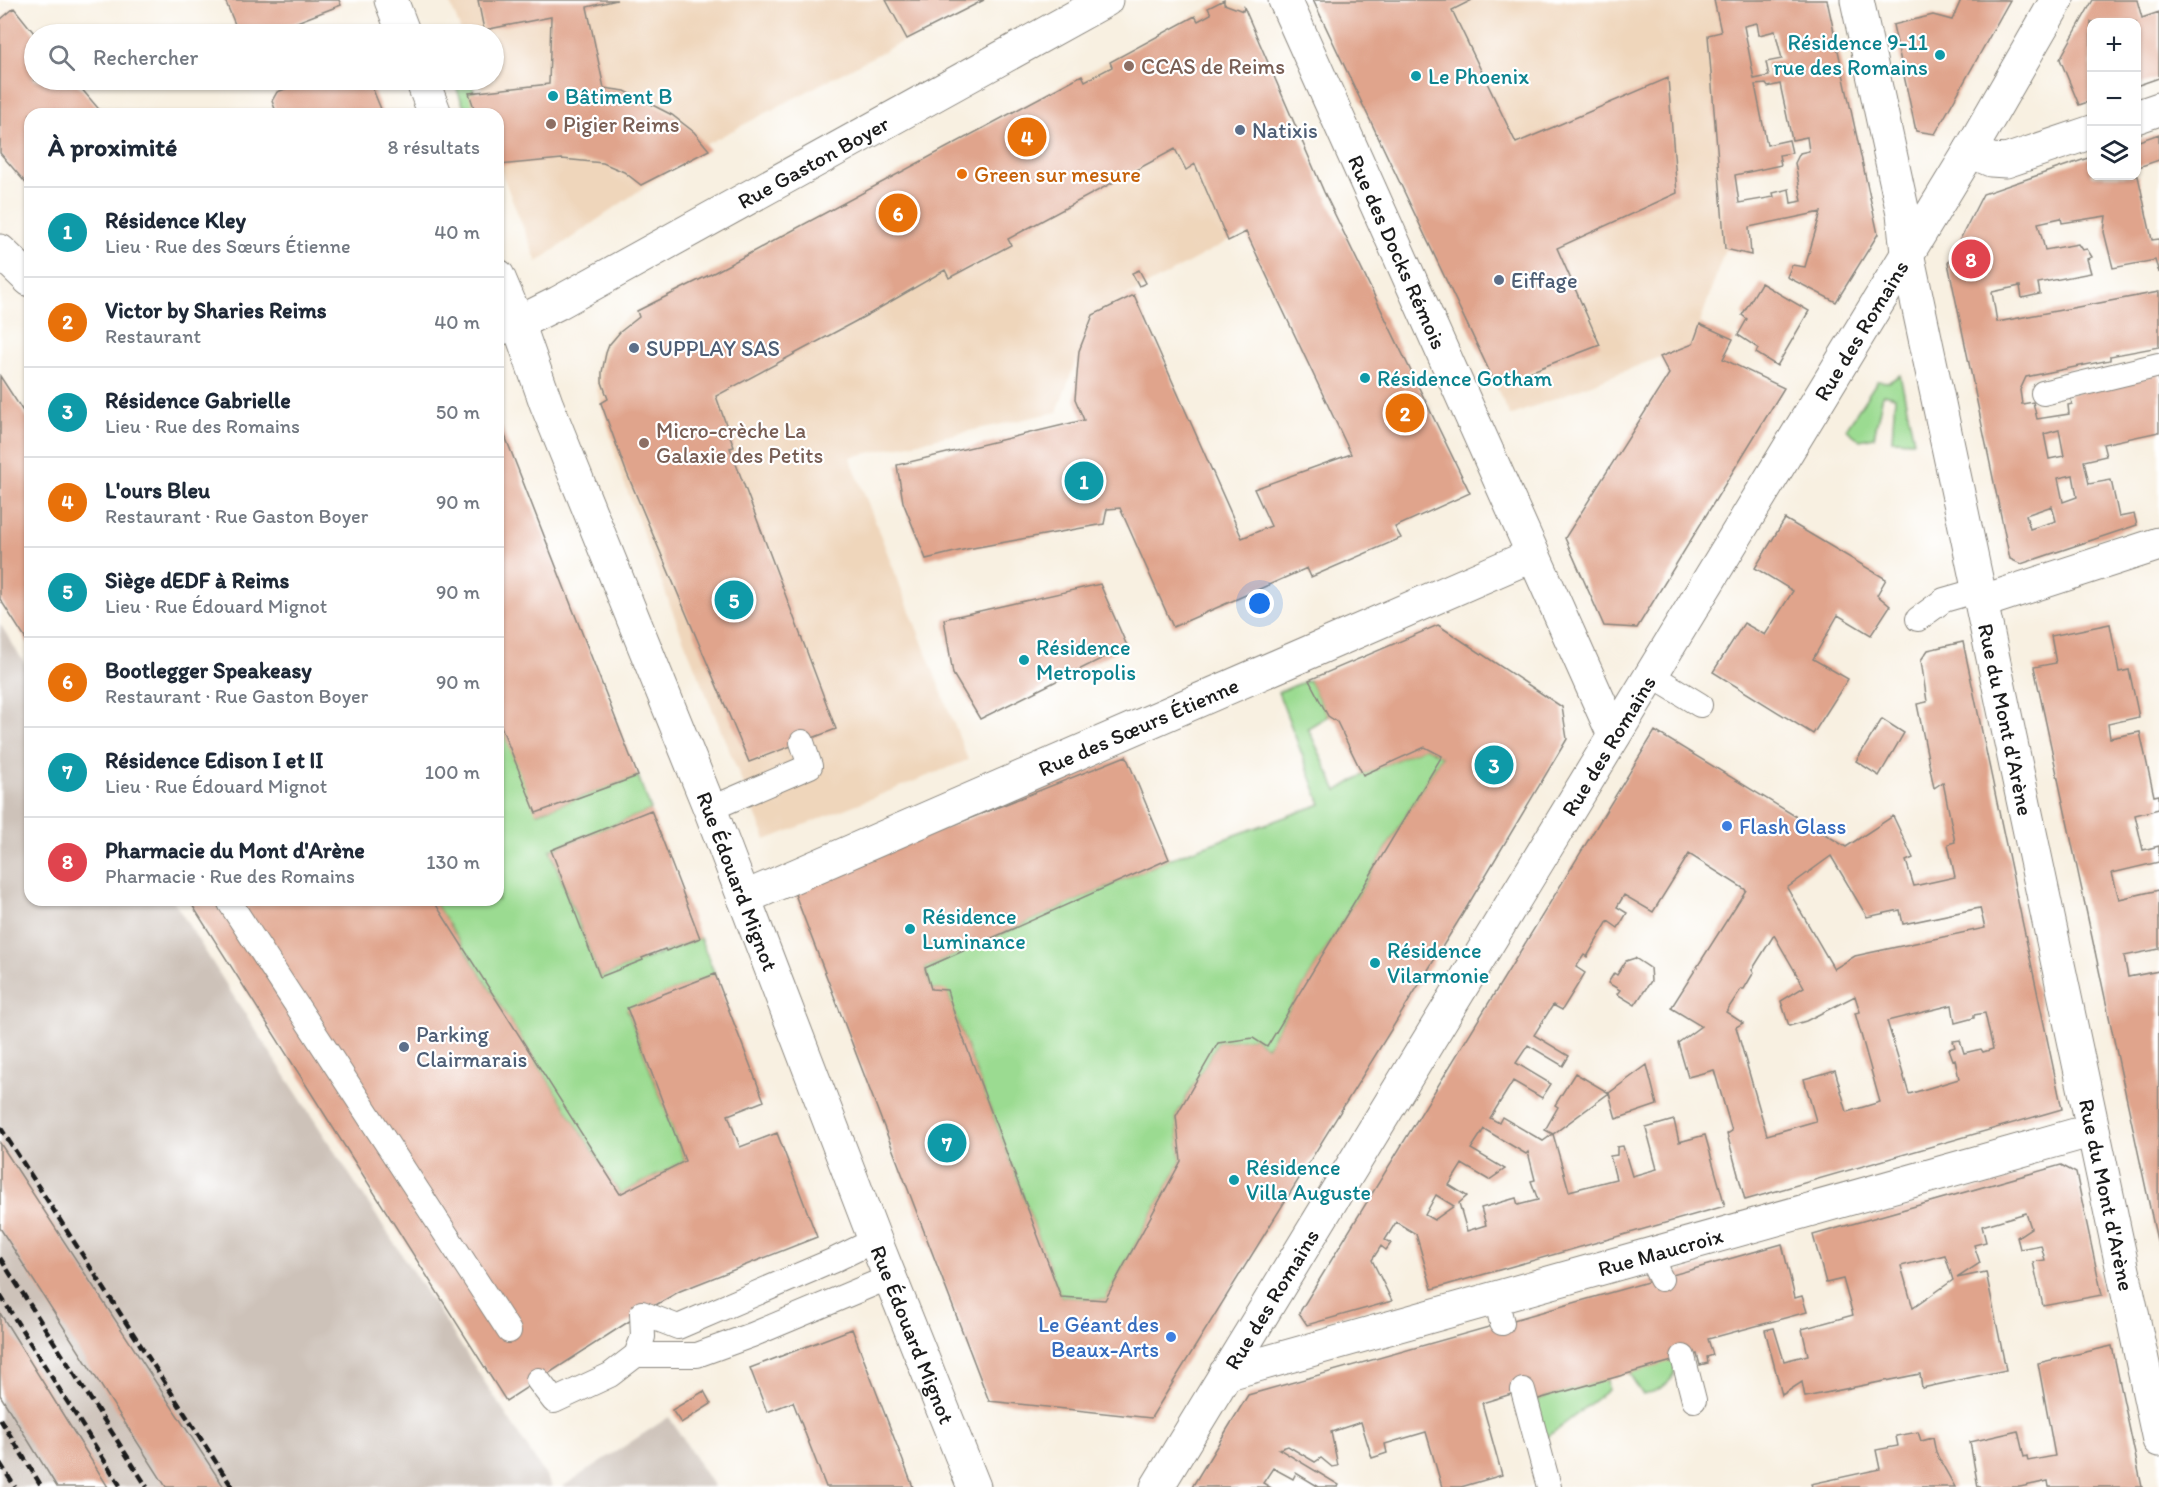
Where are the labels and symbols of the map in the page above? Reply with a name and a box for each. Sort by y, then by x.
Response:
place label: Résidence 9-11 rue des Romains [1774,29,1928,81]
marker: Résidence 9-11 rue des Romains [1933,48,1947,62]
place label: CCAS de Reims [1141,53,1285,80]
marker: CCAS de Reims [1122,59,1136,73]
place label: Le Phoenix [1428,63,1529,90]
marker: Le Phoenix [1409,69,1423,83]
place label: Bâtiment B [565,83,673,110]
marker: Bâtiment B [546,89,560,103]
street label: Rue Gaston Boyer [733,109,894,215]
place label: Pigier Reims [563,111,680,138]
pin: 4 [1008,114,1046,160]
marker: Pigier Reims [544,117,558,131]
place label: Natixis [1252,117,1318,144]
marker: Natixis [1233,123,1247,137]
street label: Rue des Docks Rémois [1342,151,1453,353]
place label: Green sur mesure [974,161,1141,188]
marker: Green sur mesure [955,167,969,181]
pin: 6 [878,190,918,236]
pin: 8 [1952,236,1990,282]
street label: Rue des Romains [1808,255,1914,406]
place label: Eiffage [1511,267,1578,294]
marker: Eiffage [1492,273,1506,287]
place label: SUPPLAY SAS [646,335,780,362]
marker: SUPPLAY SAS [627,341,641,355]
place label: Résidence Gotham [1377,365,1553,392]
marker: Résidence Gotham [1358,371,1372,385]
pin: 2 [1386,390,1424,436]
place label: Micro-crèche La Galaxie des Petits [656,417,823,469]
marker: Micro-crèche La Galaxie des Petits [637,436,651,450]
pin: 1 [1064,458,1104,504]
pin: 5 [714,578,754,622]
your location [1245,589,1274,618]
street label: Rue du Mont d'Arène [1972,621,2039,818]
place label: Résidence Metropolis [1036,634,1136,686]
marker: Résidence Metropolis [1017,653,1031,667]
street label: Rue des Romains [1556,670,1662,821]
street label: Rue des Sœurs Étienne [1034,672,1243,782]
pin: 3 [1474,742,1514,788]
street label: Rue Édouard Mignot [690,788,784,975]
place label: Flash Glass [1739,813,1846,840]
marker: Flash Glass [1720,819,1734,833]
place label: Résidence Luminance [922,903,1026,955]
marker: Résidence Luminance [903,922,917,936]
place label: Résidence Vilarmonie [1387,937,1489,989]
marker: Résidence Vilarmonie [1368,956,1382,970]
place label: Parking Clairmarais [416,1021,527,1073]
marker: Parking Clairmarais [397,1040,411,1054]
street label: Rue du Mont d'Arène [2073,1096,2140,1294]
pin: 7 [928,1120,966,1166]
place label: Résidence Villa Auguste [1246,1154,1371,1206]
marker: Résidence Villa Auguste [1227,1173,1241,1187]
street label: Rue Maucroix [1595,1222,1726,1283]
street label: Rue des Romains [1219,1224,1325,1375]
street label: Rue Édouard Mignot [865,1241,960,1428]
place label: Le Géant des Beaux-Arts [1038,1311,1159,1363]
marker: Le Géant des Beaux-Arts [1164,1330,1178,1344]

